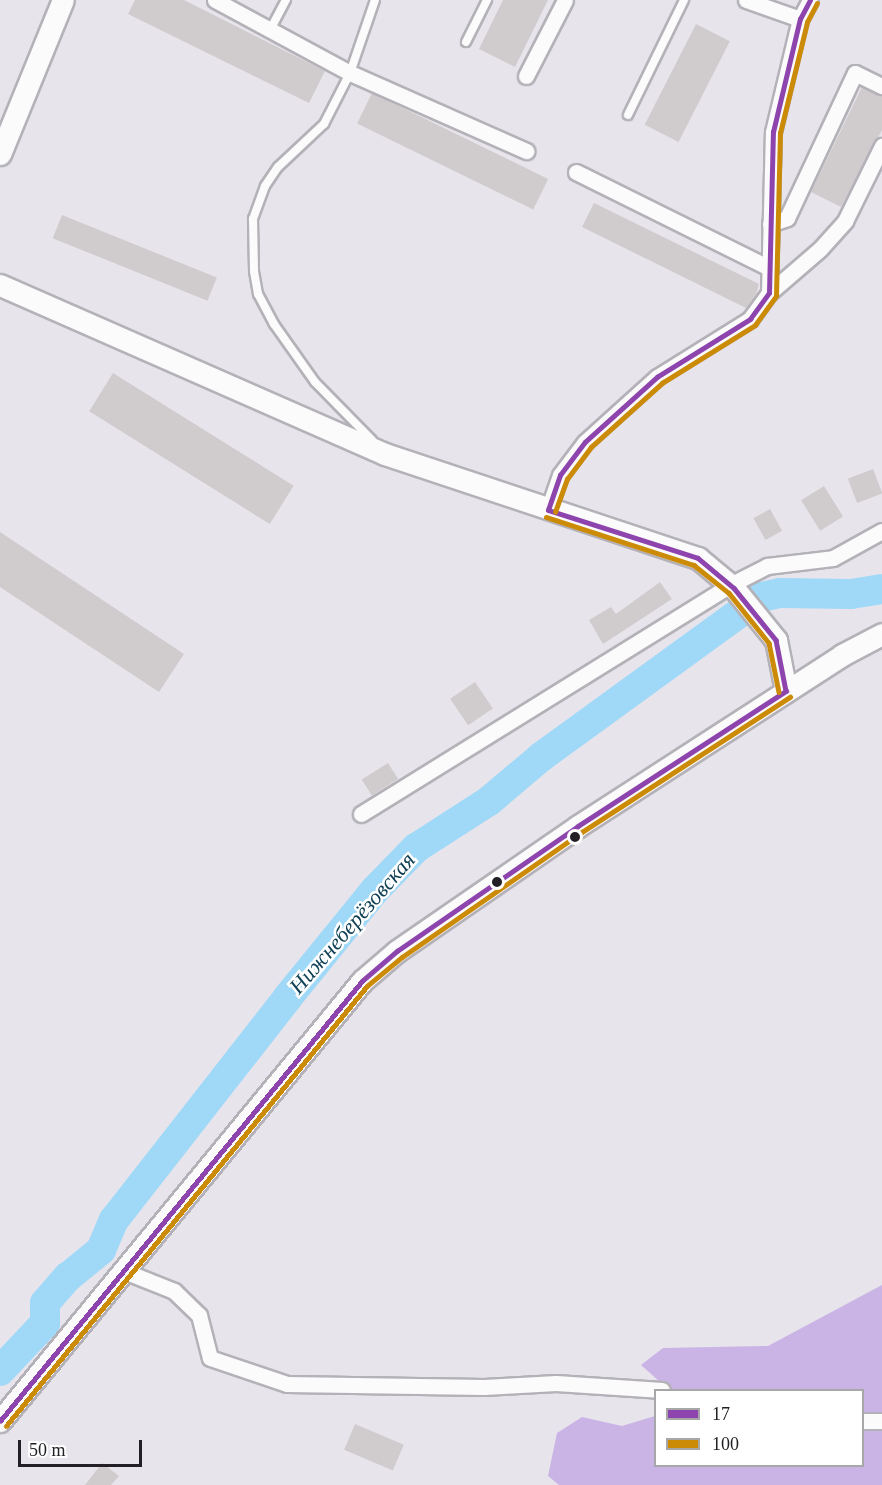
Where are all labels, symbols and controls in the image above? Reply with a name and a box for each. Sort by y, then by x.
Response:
unlabelled marker [569,831,581,843]
water label: Нижнеберёзовская [283,847,421,999]
unlabelled marker [491,876,503,888]
legend [654,1389,864,1467]
text: 17 [712,1404,730,1424]
scale bar [21,1428,146,1466]
text: 100 [712,1434,739,1454]
text: 50 m [29,1440,66,1460]

